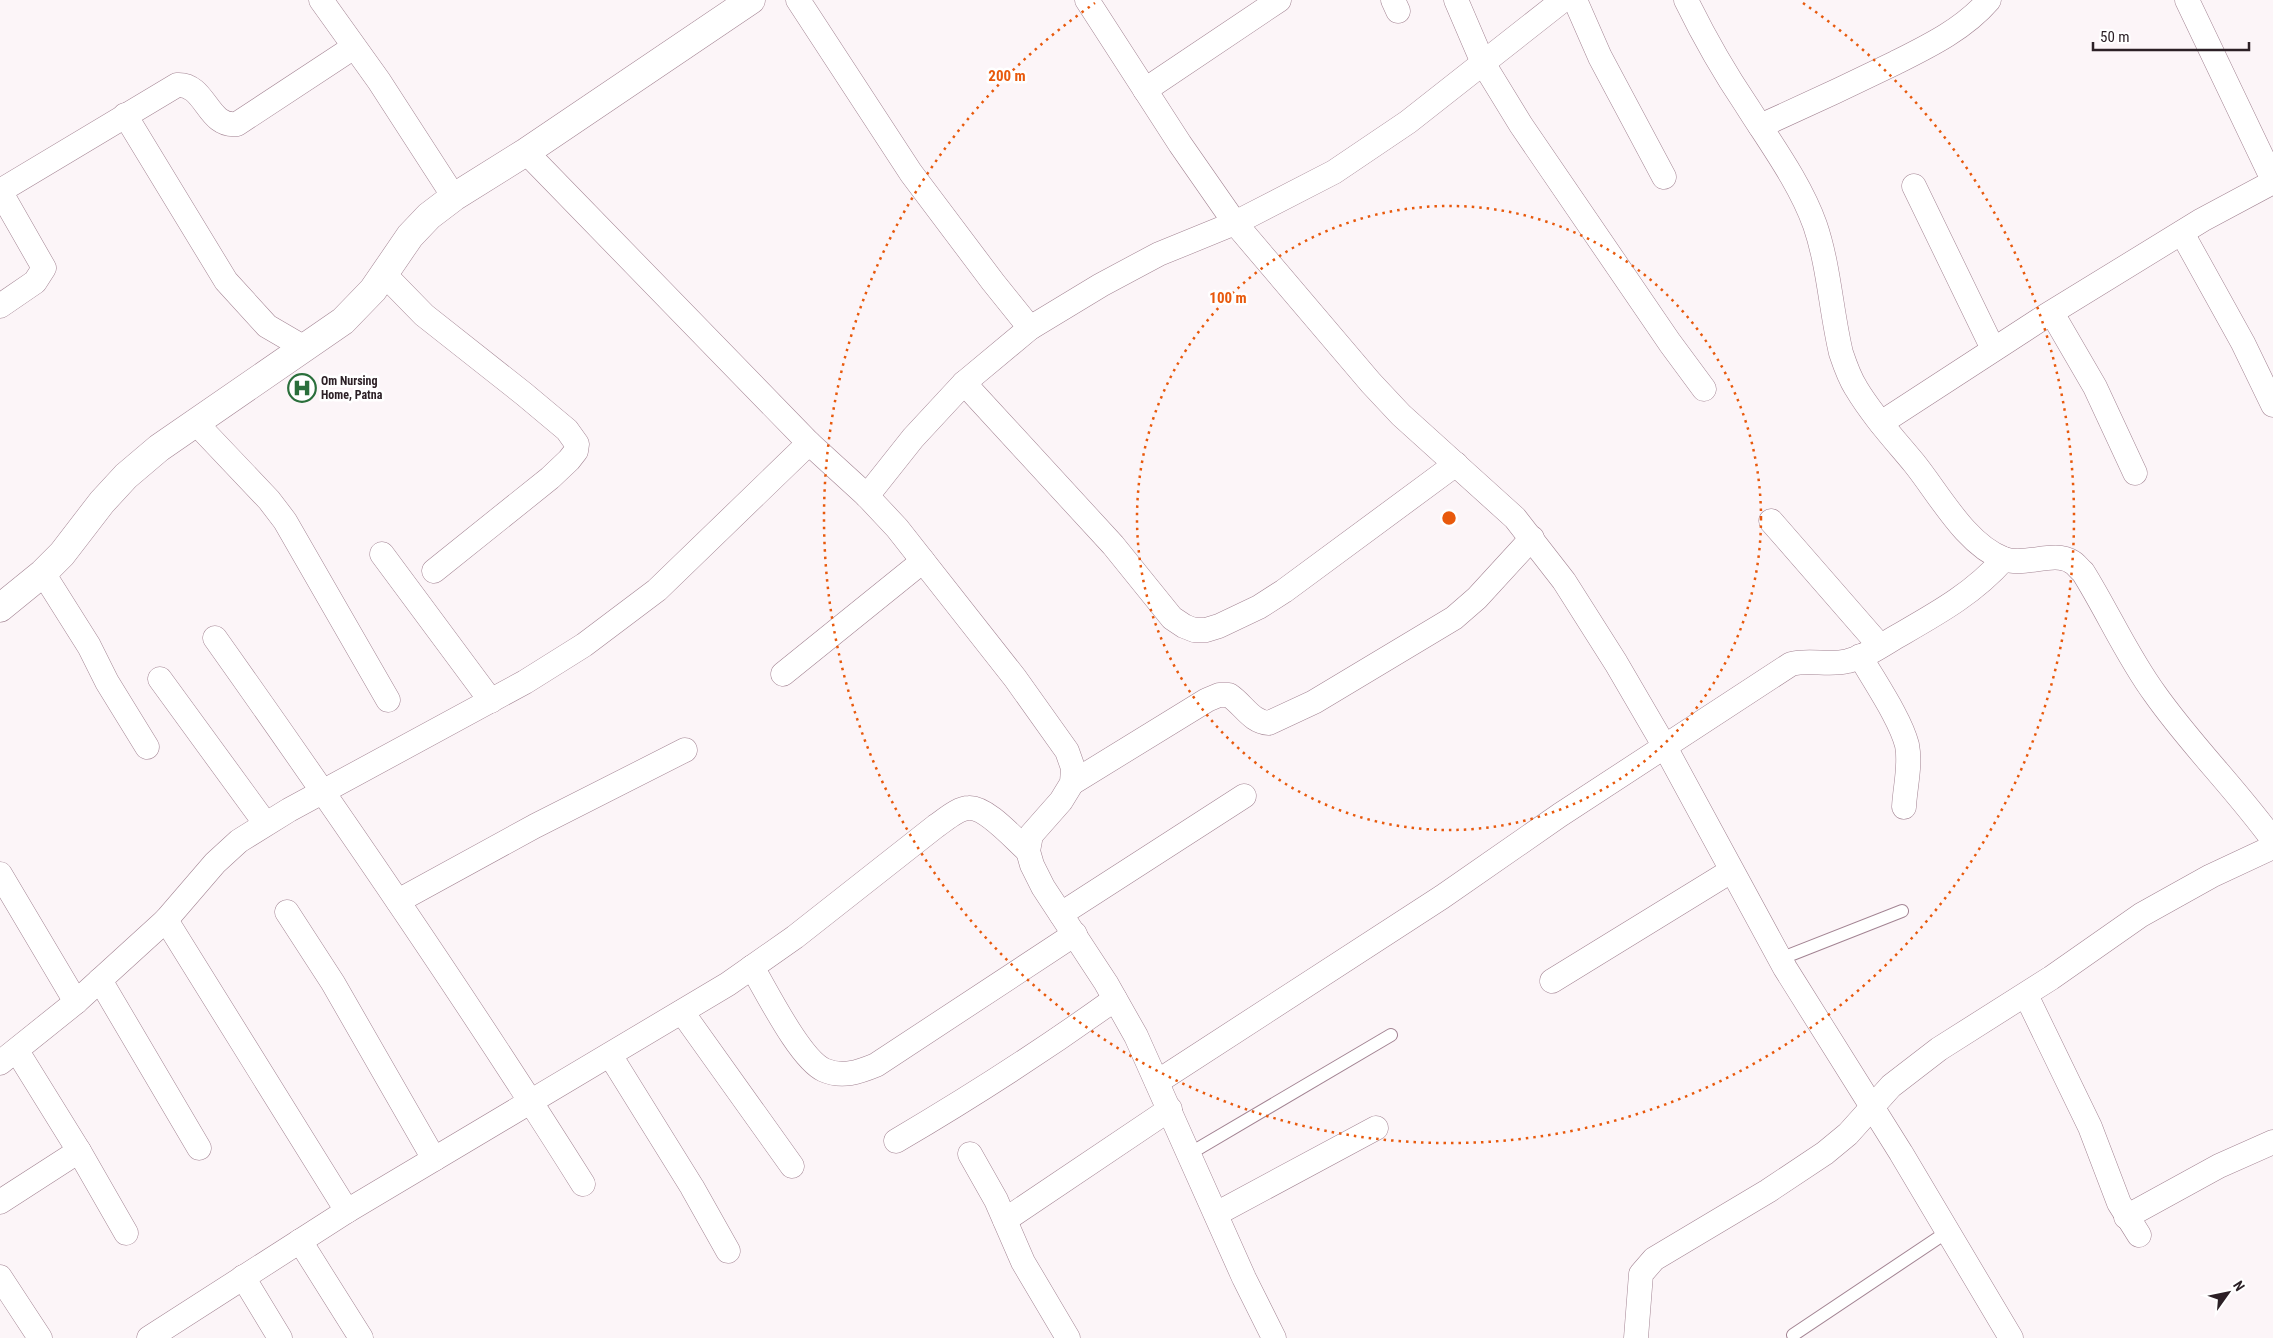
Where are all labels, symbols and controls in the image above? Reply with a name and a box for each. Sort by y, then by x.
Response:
scale bar [2093,20,2249,52]
text: 50 m [2100,28,2130,46]
text: 200 m [988,67,1026,85]
text: 100 m [1209,289,1247,307]
hospital icon: Om Nursing Home, Patna [287,373,317,403]
place label: Om Nursing Home, Patna [321,374,383,402]
centre of rings [1440,509,1458,527]
north arrow [2203,1268,2253,1318]
text: N [2230,1278,2248,1294]

